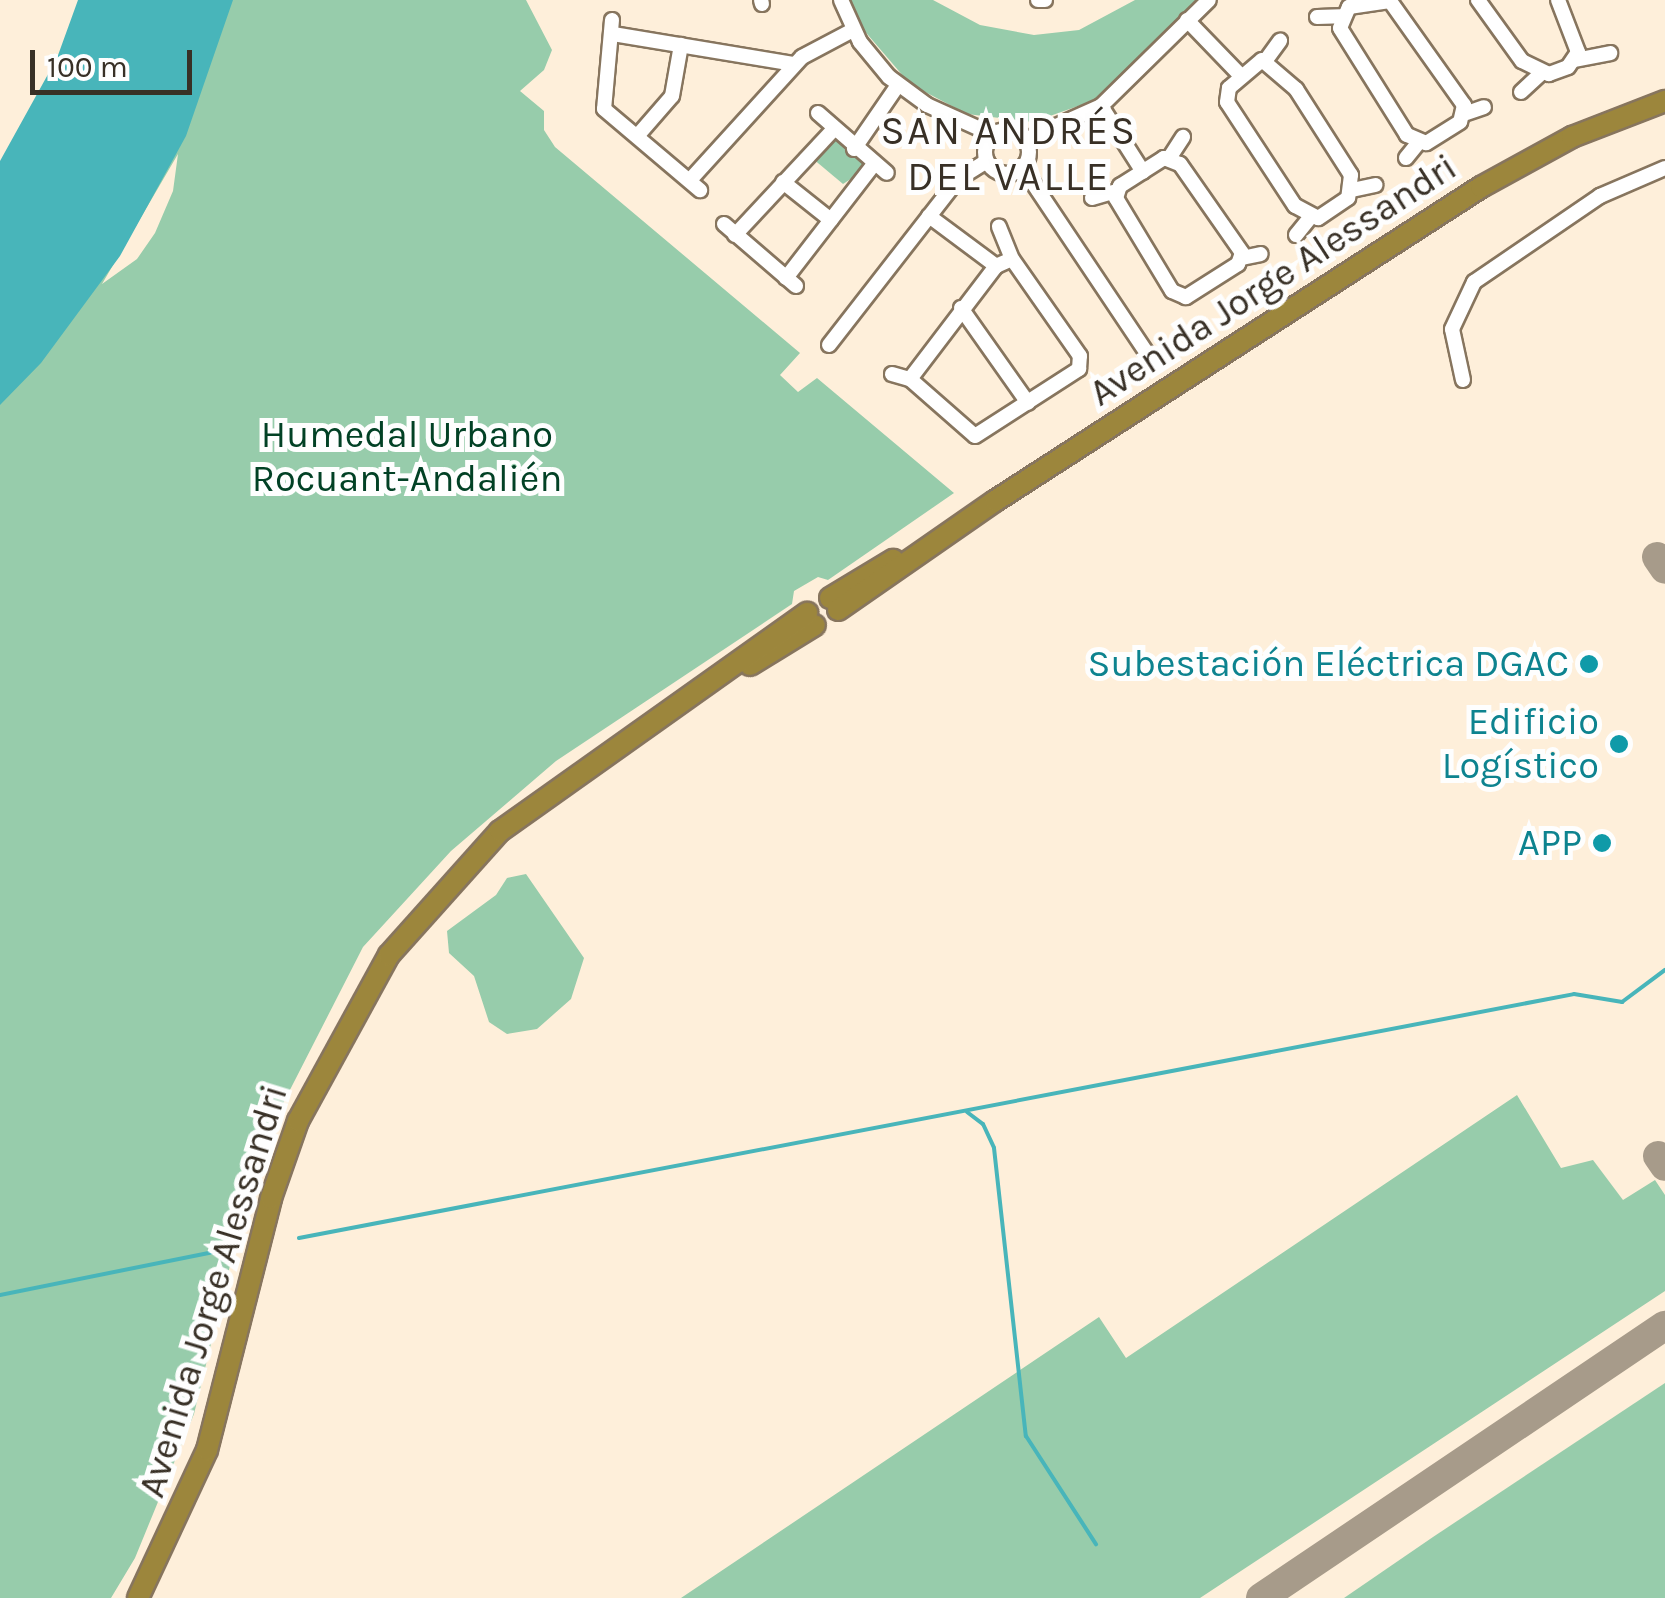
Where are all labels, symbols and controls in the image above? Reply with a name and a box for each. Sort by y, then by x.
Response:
scale bar [35,30,198,92]
text: 100 m [47,49,128,85]
district label: SAN ANDRÉS DEL VALLE [881,107,1137,201]
street label: Avenida Jorge Alessandri [1081,144,1465,416]
park label: Humedal Urbano Rocuant-Andalién [252,412,562,502]
place label: Subestación Eléctrica DGAC [1087,641,1569,687]
marker: Subestación Eléctrica DGAC [1578,653,1600,675]
place label: Edificio Logístico [1442,699,1599,788]
marker: Edificio Logístico [1608,733,1630,755]
place label: APP [1518,820,1582,866]
marker: APP [1591,832,1613,854]
street label: Avenida Jorge Alessandri [128,1079,298,1503]

